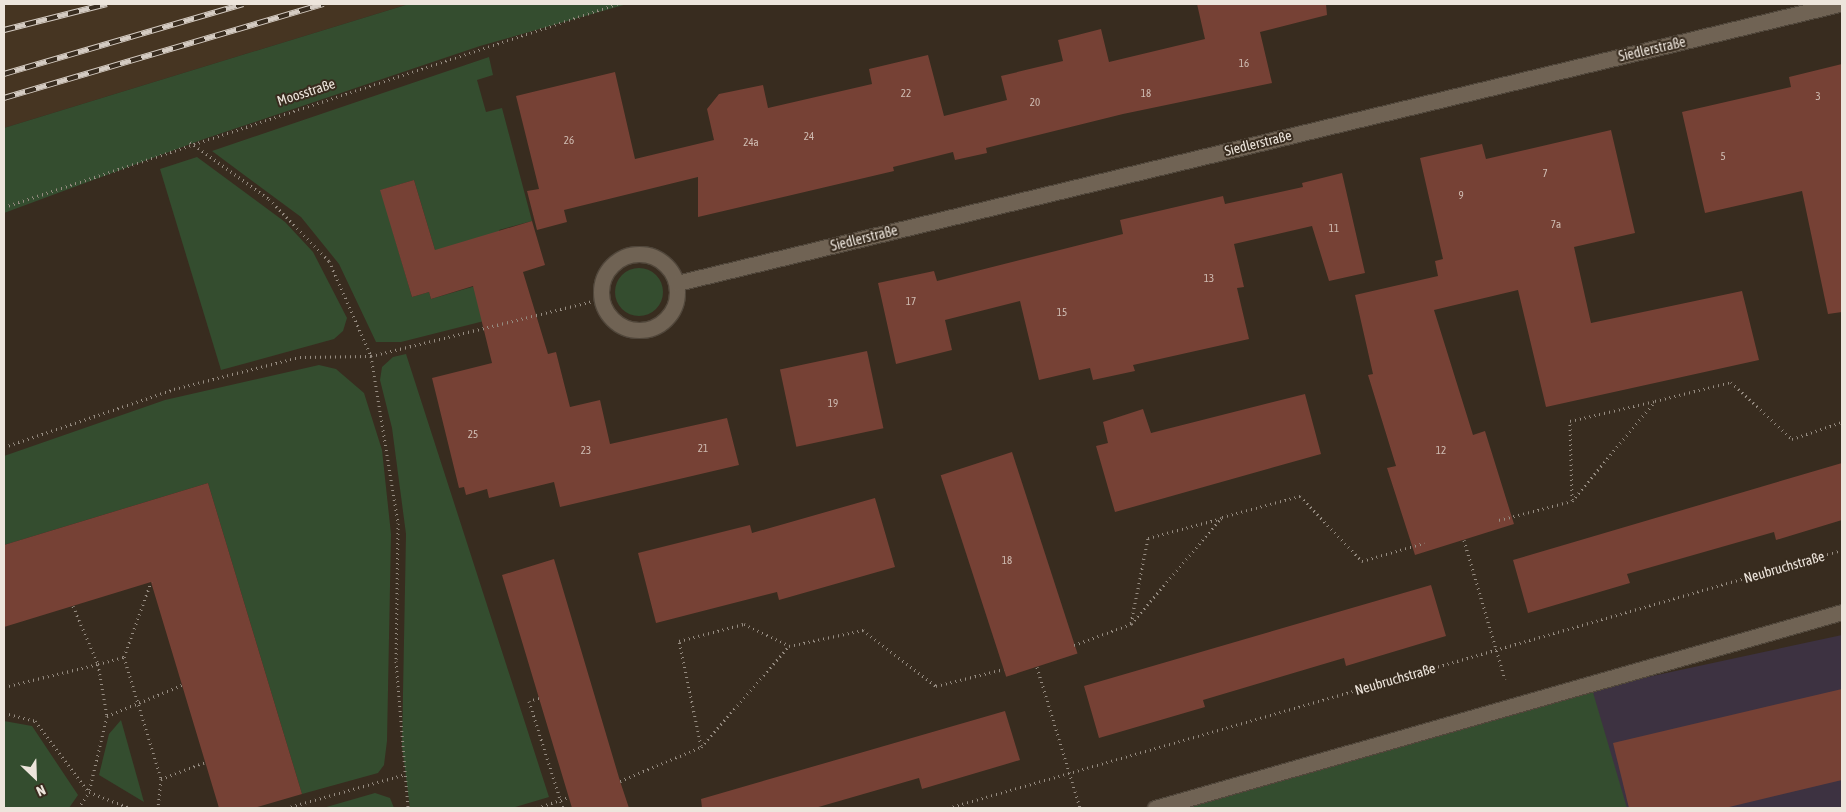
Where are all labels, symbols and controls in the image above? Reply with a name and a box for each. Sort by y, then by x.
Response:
street label: Siedlerstraße [1617,33,1687,65]
house number: 16 [1239,56,1249,70]
street label: Moosstraße [275,75,337,109]
house number: 22 [901,86,911,100]
house number: 18 [1141,86,1151,100]
house number: 3 [1815,89,1821,103]
house number: 20 [1030,95,1040,109]
street label: Siedlerstraße [1223,127,1293,159]
house number: 24 [804,129,814,143]
house number: 26 [564,133,574,147]
house number: 24a [743,135,759,149]
house number: 5 [1720,149,1726,163]
house number: 7 [1542,166,1548,180]
house number: 9 [1458,188,1464,202]
house number: 7a [1551,217,1561,231]
house number: 11 [1329,221,1339,235]
street label: Siedlerstraße [829,222,899,254]
house number: 13 [1204,271,1214,285]
house number: 17 [906,294,916,308]
house number: 15 [1057,305,1067,319]
house number: 19 [828,396,838,410]
house number: 25 [468,427,478,441]
house number: 21 [698,441,708,455]
house number: 23 [581,443,591,457]
house number: 12 [1436,443,1446,457]
street label: Neubruchstraße [1742,547,1826,587]
house number: 18 [1002,553,1012,567]
street label: Neubruchstraße [1353,659,1437,699]
north arrow [10,752,60,802]
text: N [34,782,48,800]

